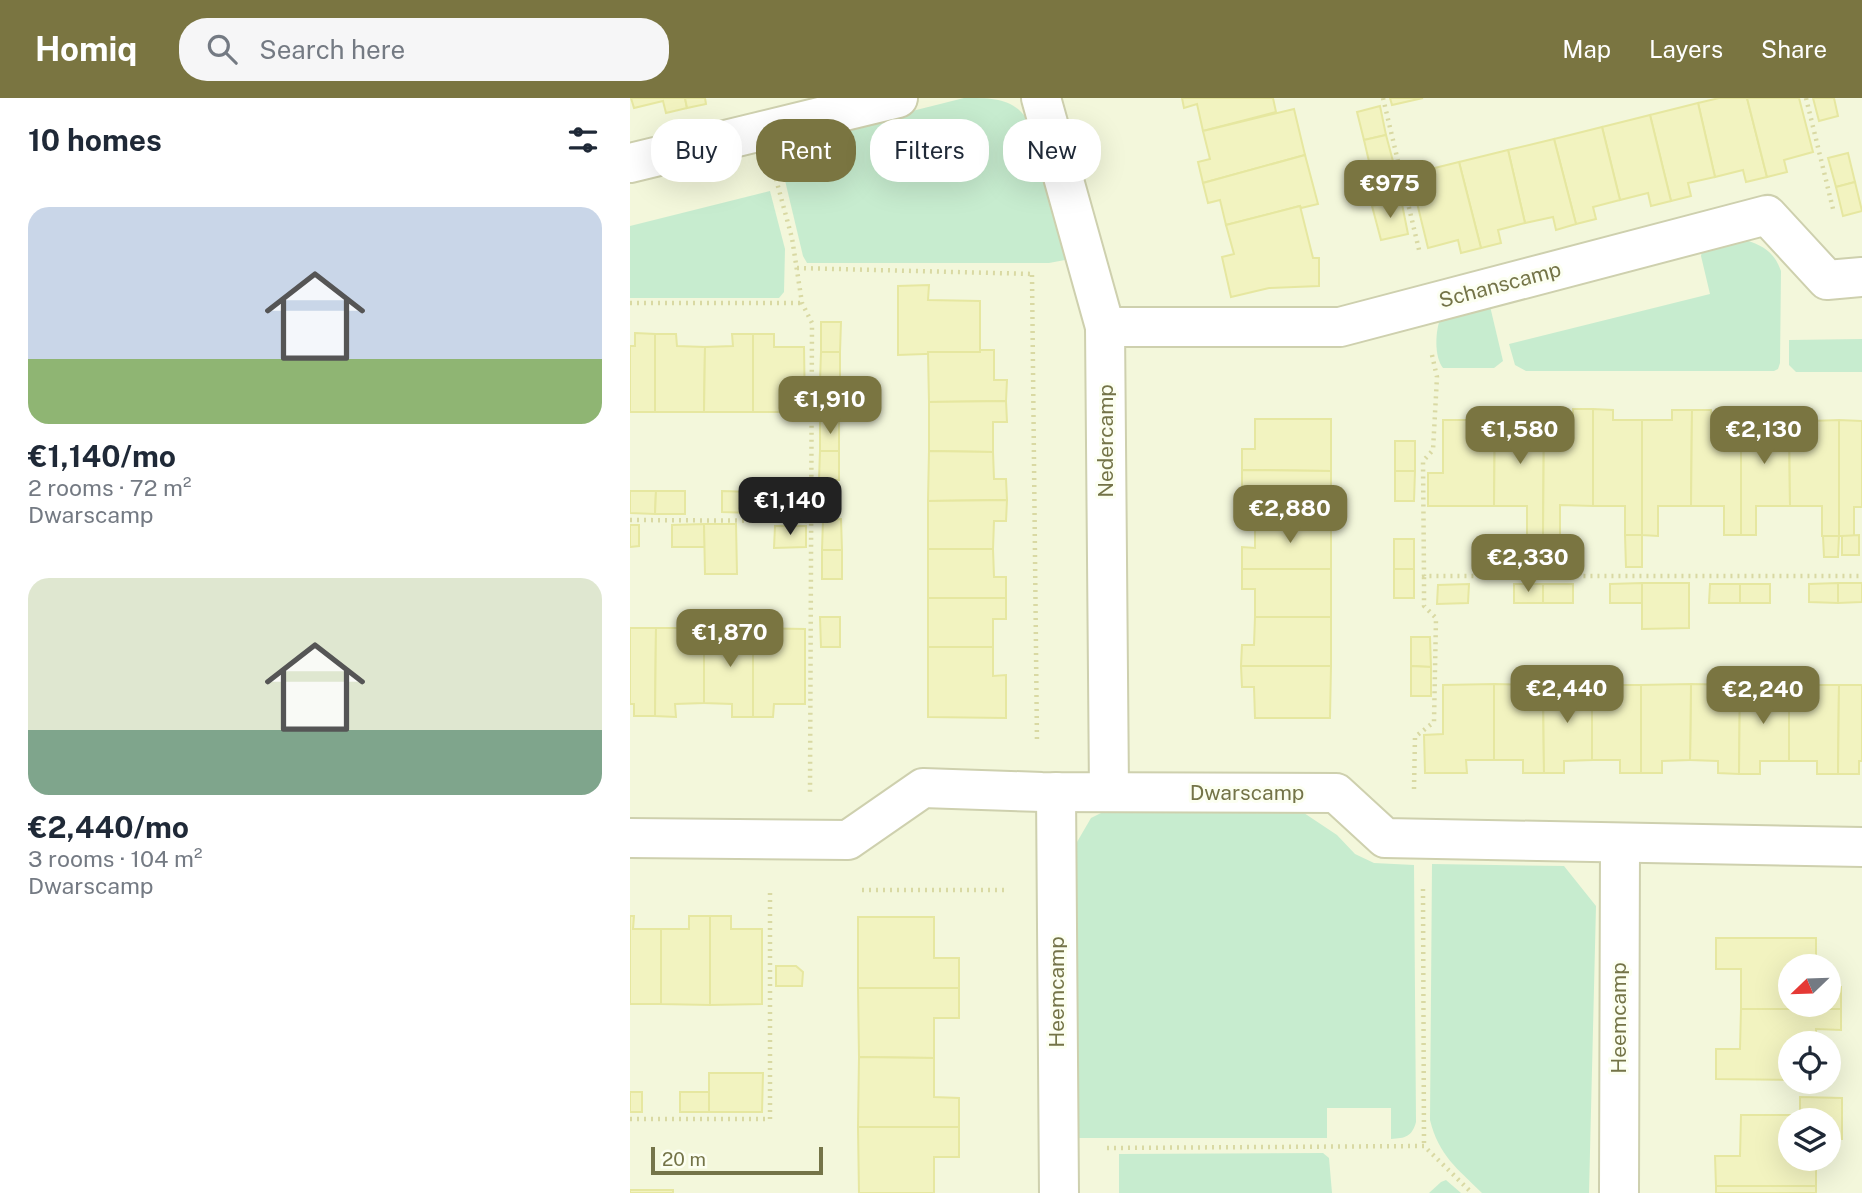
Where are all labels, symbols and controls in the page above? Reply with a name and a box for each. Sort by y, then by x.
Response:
search box [179,18,669,81]
text: Homiq [35,30,137,68]
icon: search [203,30,241,68]
text: Search here [259,34,405,65]
text: Map [1562,35,1611,63]
text: Layers [1649,35,1723,63]
text: Share [1761,35,1827,63]
chip: Buy [651,119,742,182]
chip: Rent [756,119,856,182]
chip: Filters [870,119,989,182]
chip: New [1003,119,1101,182]
icon: filters [564,121,602,159]
text: 10 homes [28,122,162,158]
pin: €975 [1349,160,1431,220]
text: €975 [1360,169,1420,196]
icon: home [252,253,378,379]
street label: Schanscamp [1436,256,1564,313]
pin: €1,910 [773,376,887,436]
street label: Nedercamp [1093,384,1118,498]
text: €1,910 [794,385,866,412]
pin: €1,580 [1463,406,1577,466]
pin: €2,130 [1707,406,1821,466]
text: €1,580 [1482,415,1558,442]
text: €2,130 [1726,415,1802,442]
text: €1,140/mo [28,438,176,474]
text: 2 rooms · 72 m² [28,474,191,501]
pin: €1,140 [733,478,847,537]
text: €1,140 [755,486,825,513]
pin: €2,880 [1233,486,1347,545]
text: €2,880 [1249,494,1331,521]
text: Dwarscamp [28,501,154,528]
pin: €2,330 [1471,534,1585,594]
text: €2,330 [1487,543,1569,570]
pin: €1,870 [673,610,787,669]
text: €1,870 [692,618,768,645]
icon: home [252,624,378,750]
pin: €2,440 [1510,666,1624,725]
pin: €2,240 [1706,666,1820,726]
text: €2,440 [1527,674,1607,701]
text: €2,240 [1723,675,1803,702]
street label: Dwarscamp [1190,780,1304,805]
text: €2,440/mo [28,809,189,845]
text: 3 rooms · 104 m² [28,845,202,872]
text: Dwarscamp [28,872,154,899]
street label: Heemcamp [1044,936,1069,1048]
north arrow [1778,954,1841,1017]
map controls [1778,954,1841,1171]
street label: Heemcamp [1606,962,1631,1074]
button: locate [1778,1031,1841,1094]
button: layers [1778,1108,1841,1171]
scale bar [651,1144,822,1176]
text: 20 m [662,1148,706,1170]

